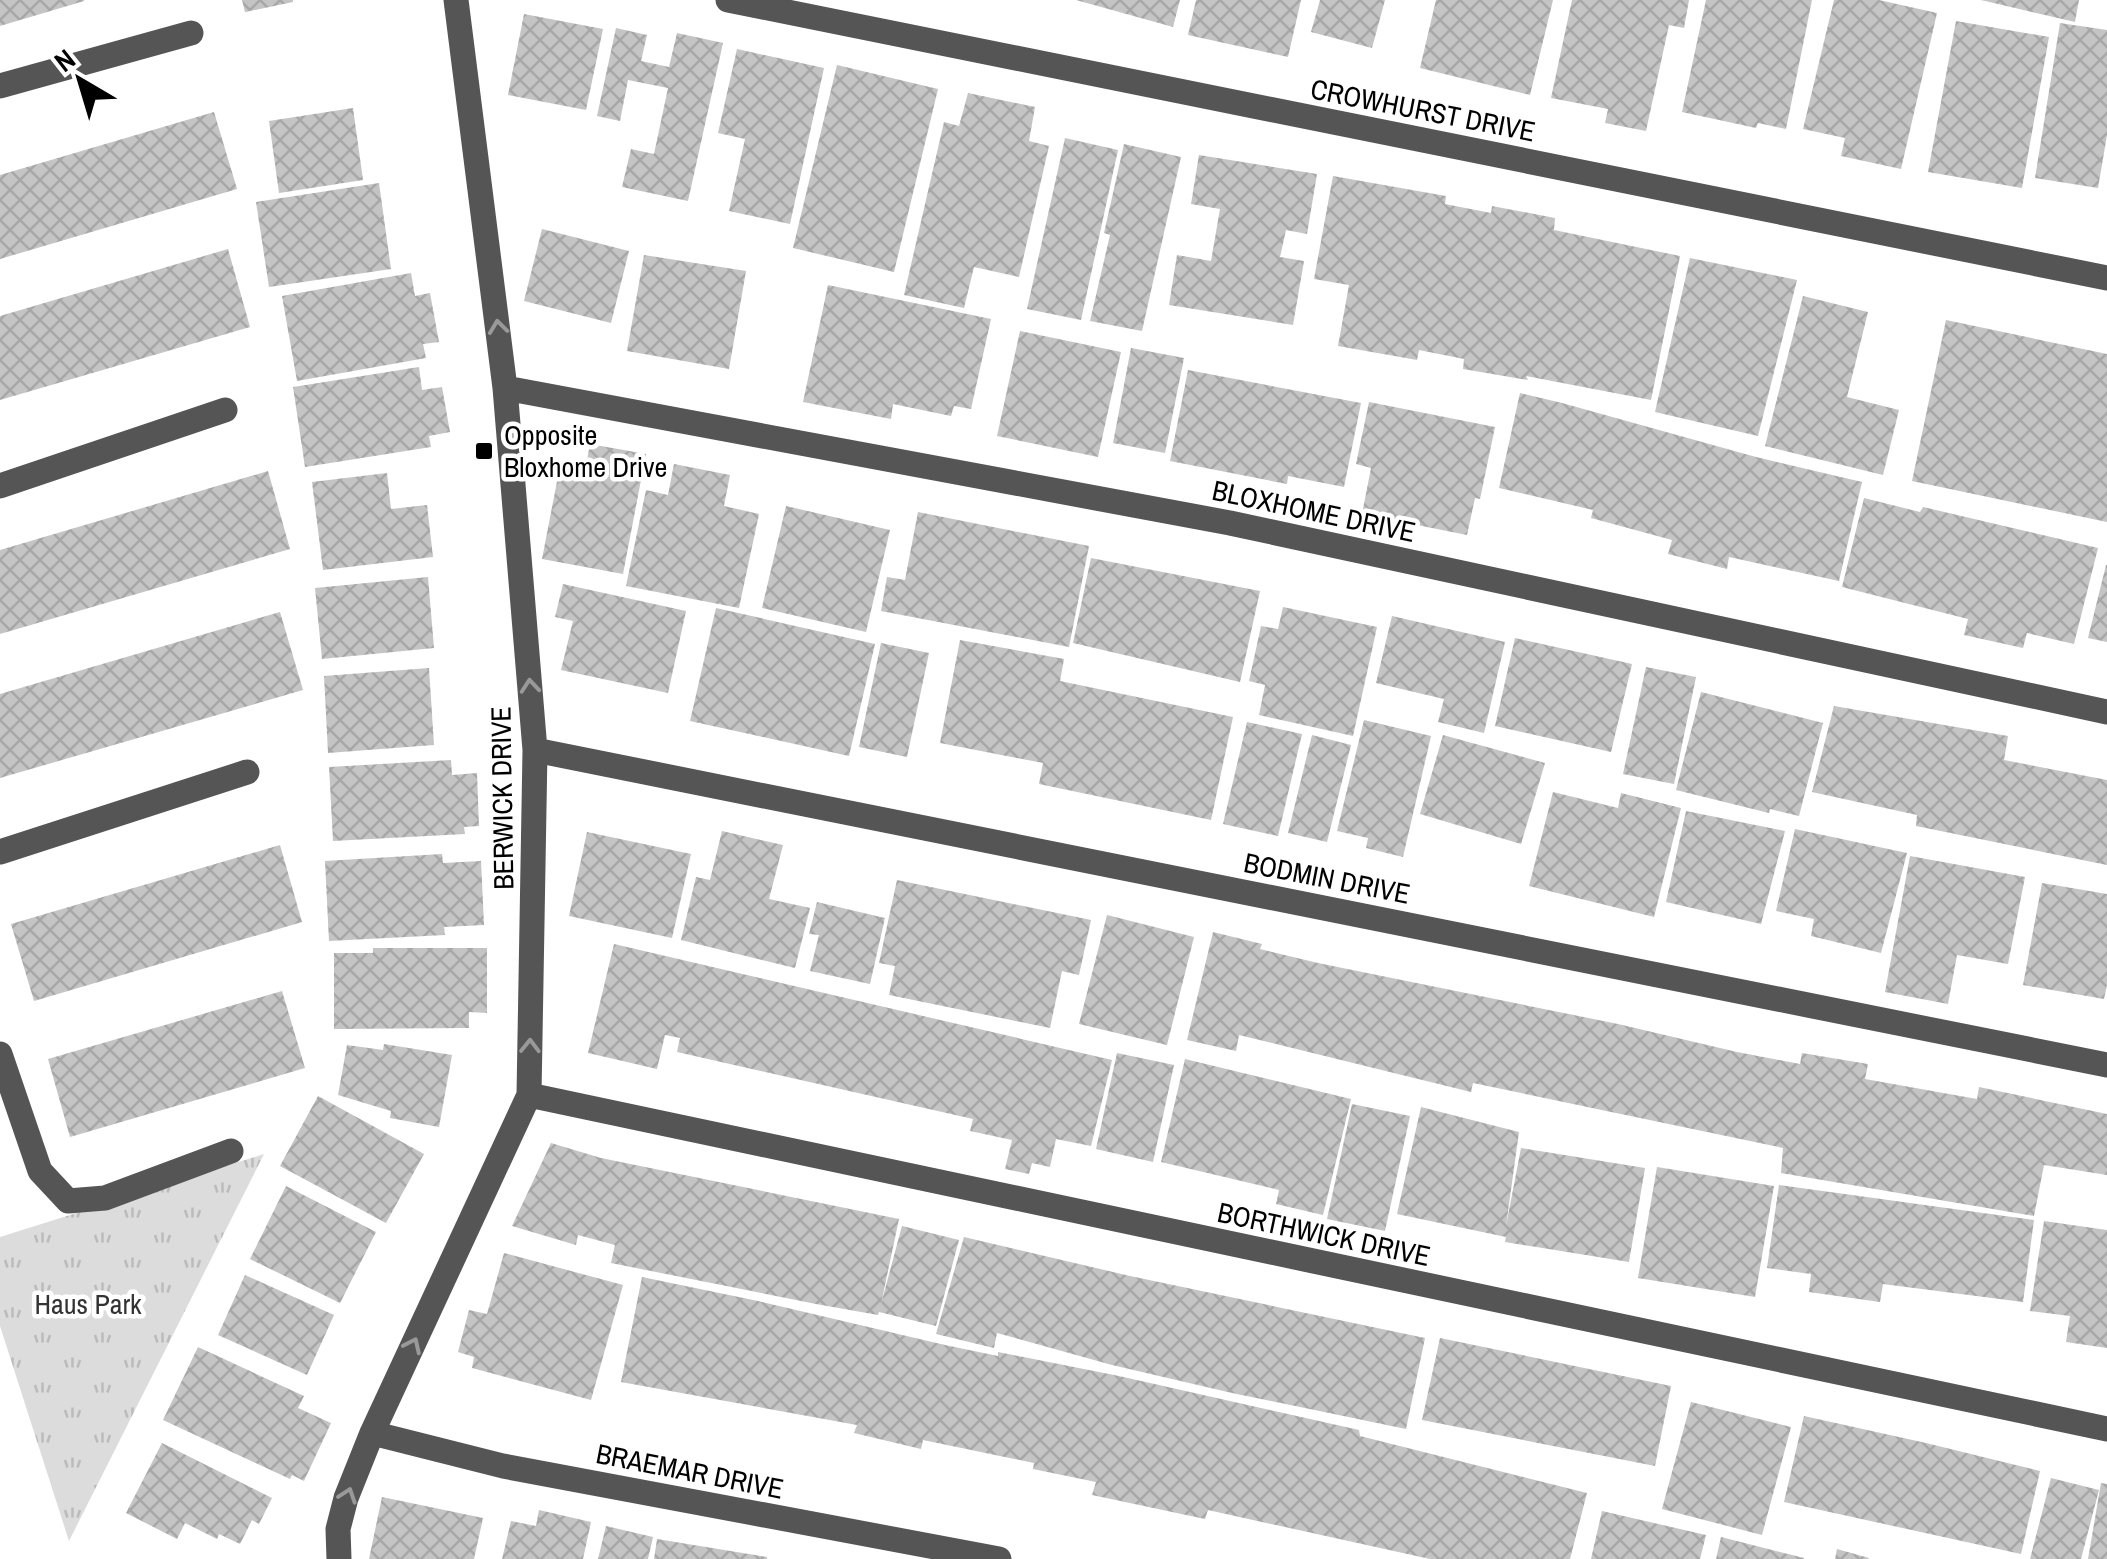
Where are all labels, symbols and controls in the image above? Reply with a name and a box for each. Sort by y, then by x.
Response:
north arrow [30,30,130,130]
text: N [46,40,83,80]
street label: CROWHURST DRIVE [1308,70,1538,150]
one-way arrow [488,319,509,336]
place label: Opposite Bloxhome Drive [504,416,667,486]
marker: Opposite Bloxhome Drive [473,440,495,462]
street label: BLOXHOME DRIVE [1209,471,1419,551]
one-way arrow [520,677,541,693]
street label: BERWICK DRIVE [481,706,523,890]
street label: BODMIN DRIVE [1241,843,1413,913]
one-way arrow [519,1037,541,1052]
street label: BORTHWICK DRIVE [1214,1193,1434,1275]
park label: Haus Park [34,1285,142,1323]
one-way arrow [401,1337,421,1355]
street label: BRAEMAR DRIVE [593,1434,787,1508]
one-way arrow [336,1487,357,1504]

